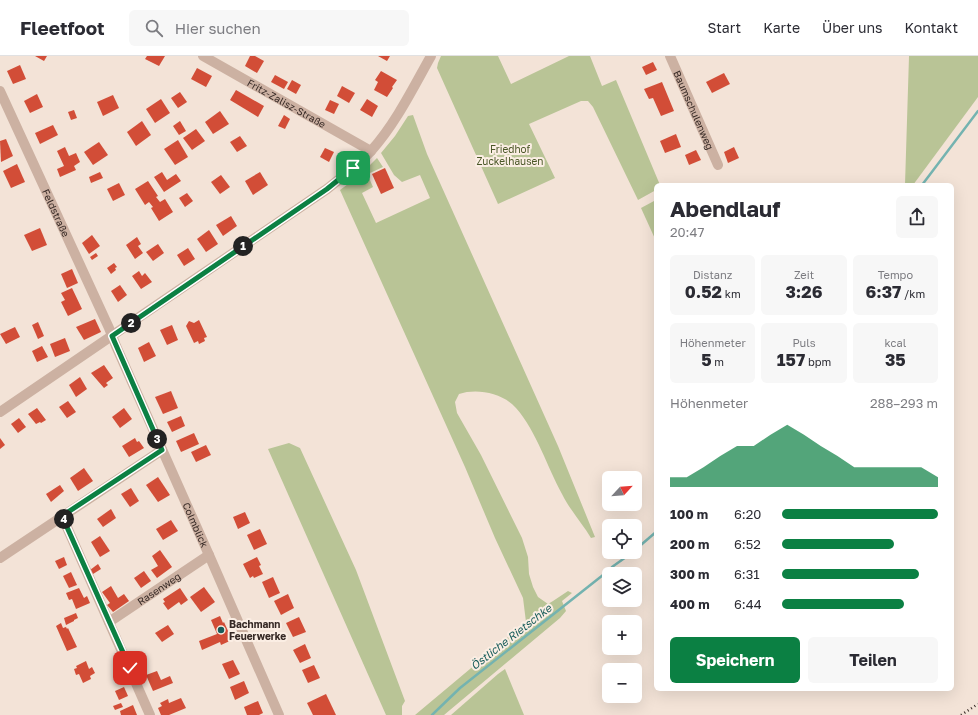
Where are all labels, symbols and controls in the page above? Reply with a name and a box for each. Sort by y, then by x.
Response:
search box [129,10,409,46]
text: Fleetfoot [20,16,105,39]
icon: search [143,17,165,39]
text: Hier suchen [175,19,261,37]
text: Start [708,19,741,36]
text: Karte [763,19,800,36]
text: Über uns [822,19,882,36]
text: Kontakt [904,19,958,36]
street label: Baumschulenweg [671,69,716,151]
street label: Fritz-Zalisz-Straße [245,76,328,130]
park label: Friedhof Zuckelhausen [477,143,543,167]
pin [336,151,370,185]
icon: arrive [342,157,364,179]
street label: Feldstraße [40,187,72,239]
text: Abendlauf [670,195,780,222]
button: share [896,196,938,238]
text: 20:47 [670,224,704,240]
pin: 1 [233,236,253,256]
text: 1 [240,239,246,252]
text: Distanz [693,268,732,281]
text: Zeit [794,268,814,281]
text: Tempo [878,268,913,281]
text: 0.52 [685,281,722,302]
text: 3:26 [786,281,822,302]
text: 6:37 [865,281,901,302]
text: km [722,287,741,300]
text: /km [901,287,925,300]
pin: 2 [121,313,141,333]
text: 2 [128,316,134,329]
text: Höhenmeter [680,336,746,349]
text: Puls [792,336,816,349]
text: kcal [884,336,906,349]
text: 5 [701,349,712,370]
text: 157 [777,349,805,370]
text: 35 [885,349,906,370]
text: m [712,355,724,368]
text: bpm [805,355,831,368]
text: Höhenmeter [670,395,748,411]
text: 288–293 m [870,395,938,411]
pin: 3 [147,429,167,449]
text: 3 [154,432,160,445]
north arrow [602,471,642,511]
map controls [602,471,642,703]
street label: Colmblick [180,501,211,550]
text: 100 m [670,506,708,522]
text: 6:20 [734,506,761,522]
pin: 4 [54,509,74,529]
text: 4 [61,512,67,525]
button: locate [602,519,642,559]
text: 200 m [670,536,709,552]
text: 6:52 [734,536,761,552]
text: 300 m [670,566,709,582]
text: 6:31 [734,566,760,582]
button: layers [602,567,642,607]
street label: Rasenweg [135,570,183,607]
text: 400 m [670,596,710,612]
text: 6:44 [734,596,762,612]
water label: Östliche Rietschke [468,600,555,672]
button: + [602,615,642,655]
place label: Bachmann Feuerwerke [229,618,286,642]
marker: Bachmann Feuerwerke [216,625,226,635]
button: Speichern [670,637,800,683]
button: Teilen [808,637,938,683]
pin [113,651,147,685]
icon: check [119,657,141,679]
button: − [602,663,642,703]

